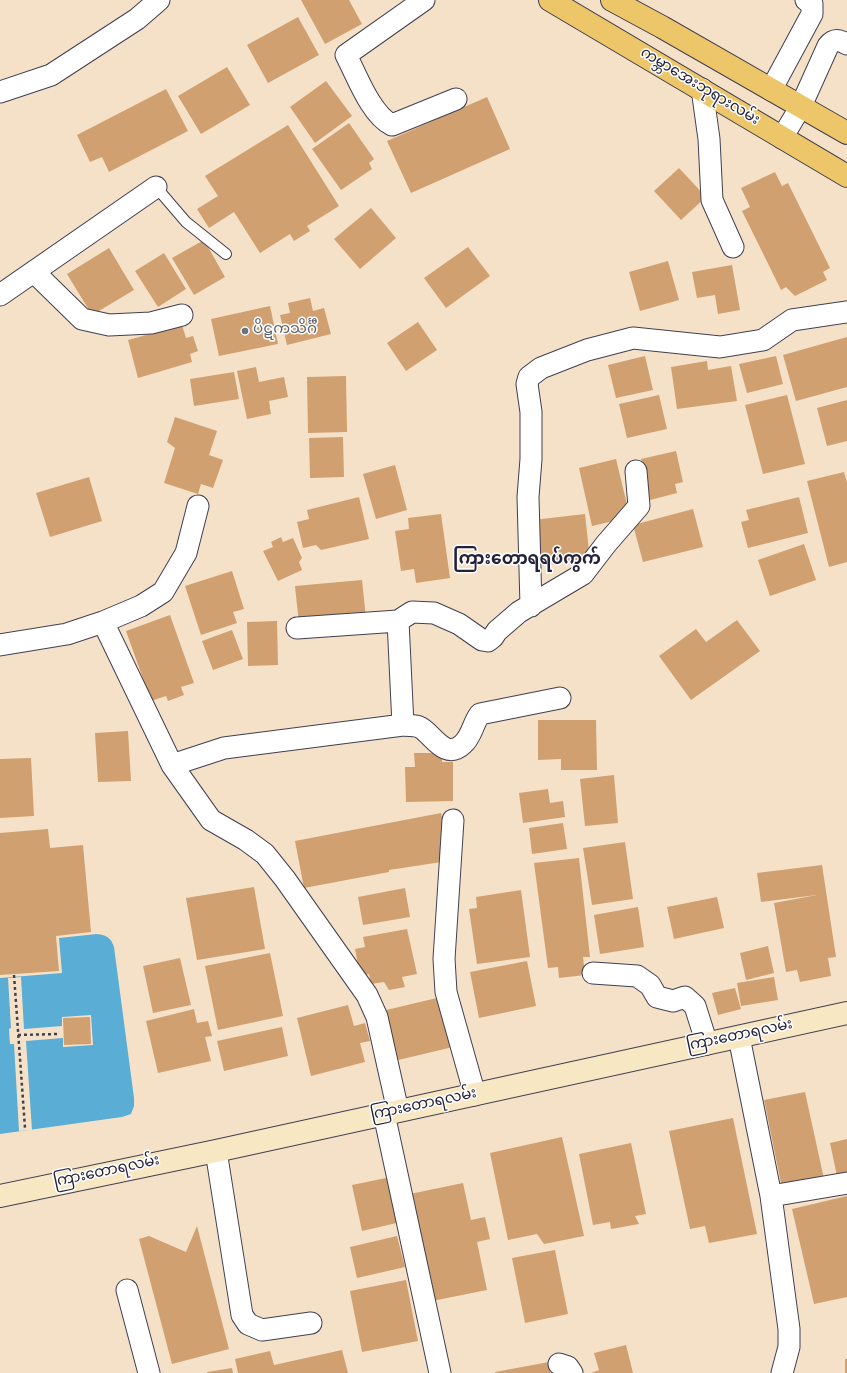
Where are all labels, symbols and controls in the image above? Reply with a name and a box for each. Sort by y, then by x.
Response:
street label: ကမ္ဘာအေးဘုရားလမ်း [636,45,762,131]
place label: ပိဋကသိင်္ဂီ [253,322,317,340]
marker: ပိဋကသိင်္ဂီ [240,326,250,336]
district label: ကြားတောရရပ်ကွက် [453,552,601,572]
street label: ကြားတောရလမ်း [685,1017,795,1057]
street label: ကြားတောရလမ်း [369,1086,479,1126]
street label: ကြားတောရလမ်း [52,1153,162,1193]

